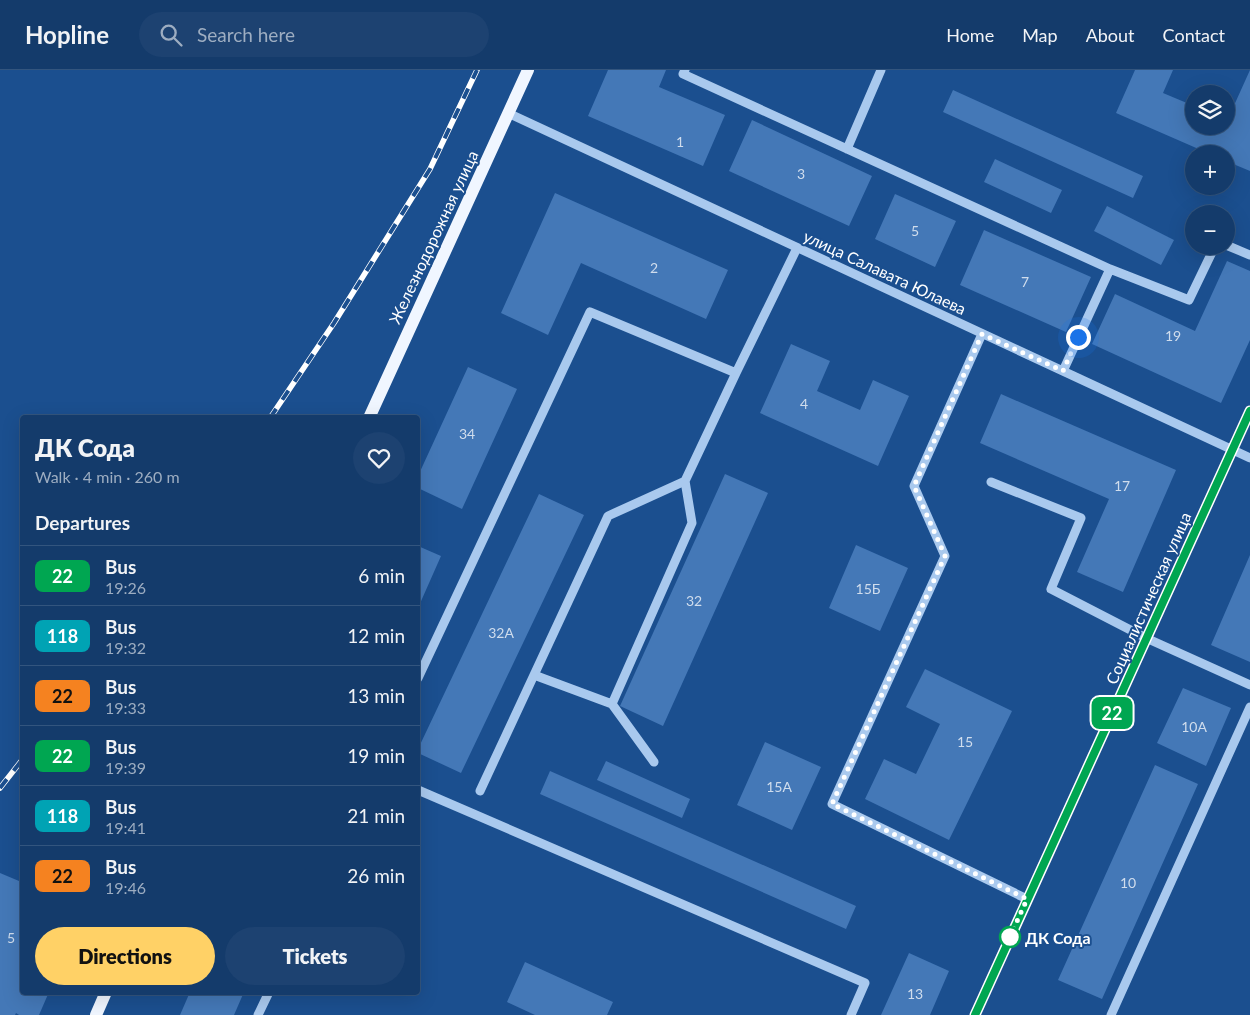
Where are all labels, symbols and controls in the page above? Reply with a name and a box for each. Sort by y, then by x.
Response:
search box [139,12,489,57]
text: Hopline [25,20,109,49]
icon: search [157,21,185,49]
text: Search here [197,23,295,46]
text: Home [946,24,994,46]
text: Map [1022,24,1058,46]
text: About [1086,24,1135,46]
text: Contact [1163,24,1225,46]
map controls [1185,85,1235,255]
button: layers [1185,85,1235,135]
house number: 1 [676,133,684,150]
button: + [1185,145,1235,195]
street label: Железнодорожная улица [384,147,482,327]
house number: 3 [797,165,805,182]
button: − [1185,205,1235,255]
house number: 5 [911,222,919,239]
street label: улица Салавата Юлаева [801,226,969,318]
house number: 2 [650,259,658,276]
house number: 7 [1021,273,1029,290]
your location [1066,325,1091,350]
house number: 19 [1165,327,1181,344]
house number: 4 [800,395,808,412]
house number: 34 [459,425,475,442]
button: heart [353,432,405,484]
text: ДК Сода [35,433,135,462]
text: Walk · 4 min · 260 m [35,467,180,486]
house number: 17 [1114,477,1130,494]
street label: Социалистическая улица [1101,509,1195,687]
text: Departures [35,511,130,534]
text: Bus [105,555,136,578]
text: 6 min [358,564,405,587]
text: 22 [52,565,73,587]
text: 19:26 [105,578,146,597]
house number: 15Б [856,580,881,597]
house number: 32 [686,592,702,609]
text: Bus [105,615,136,638]
text: 12 min [347,624,405,647]
house number: 32А [488,624,514,641]
text: 118 [47,625,78,647]
text: 19:32 [105,638,146,657]
text: Bus [105,675,136,698]
text: 13 min [347,684,405,707]
text: 22 [52,685,73,707]
line badge: 22 [1090,697,1134,729]
text: 19:33 [105,698,146,717]
text: 22 [1102,702,1122,724]
house number: 10А [1181,718,1207,735]
house number: 15 [957,733,973,750]
text: Bus [105,735,136,758]
text: 19 min [347,744,405,767]
text: 22 [52,745,73,767]
text: 19:39 [105,758,146,777]
house number: 15А [766,778,792,795]
text: Bus [105,795,136,818]
text: 21 min [347,804,405,827]
text: 118 [47,805,78,827]
text: 19:41 [105,818,146,837]
text: Bus [105,855,136,878]
text: 26 min [347,864,405,887]
text: 22 [52,865,73,887]
house number: 10 [1120,874,1136,891]
text: 19:46 [105,878,146,897]
marker: ДК Сода [999,926,1021,948]
button: Directions [35,927,215,985]
button: Tickets [225,927,405,985]
place label: ДК Сода [1025,928,1091,947]
house number: 5 [7,929,15,946]
house number: 13 [907,985,923,1002]

